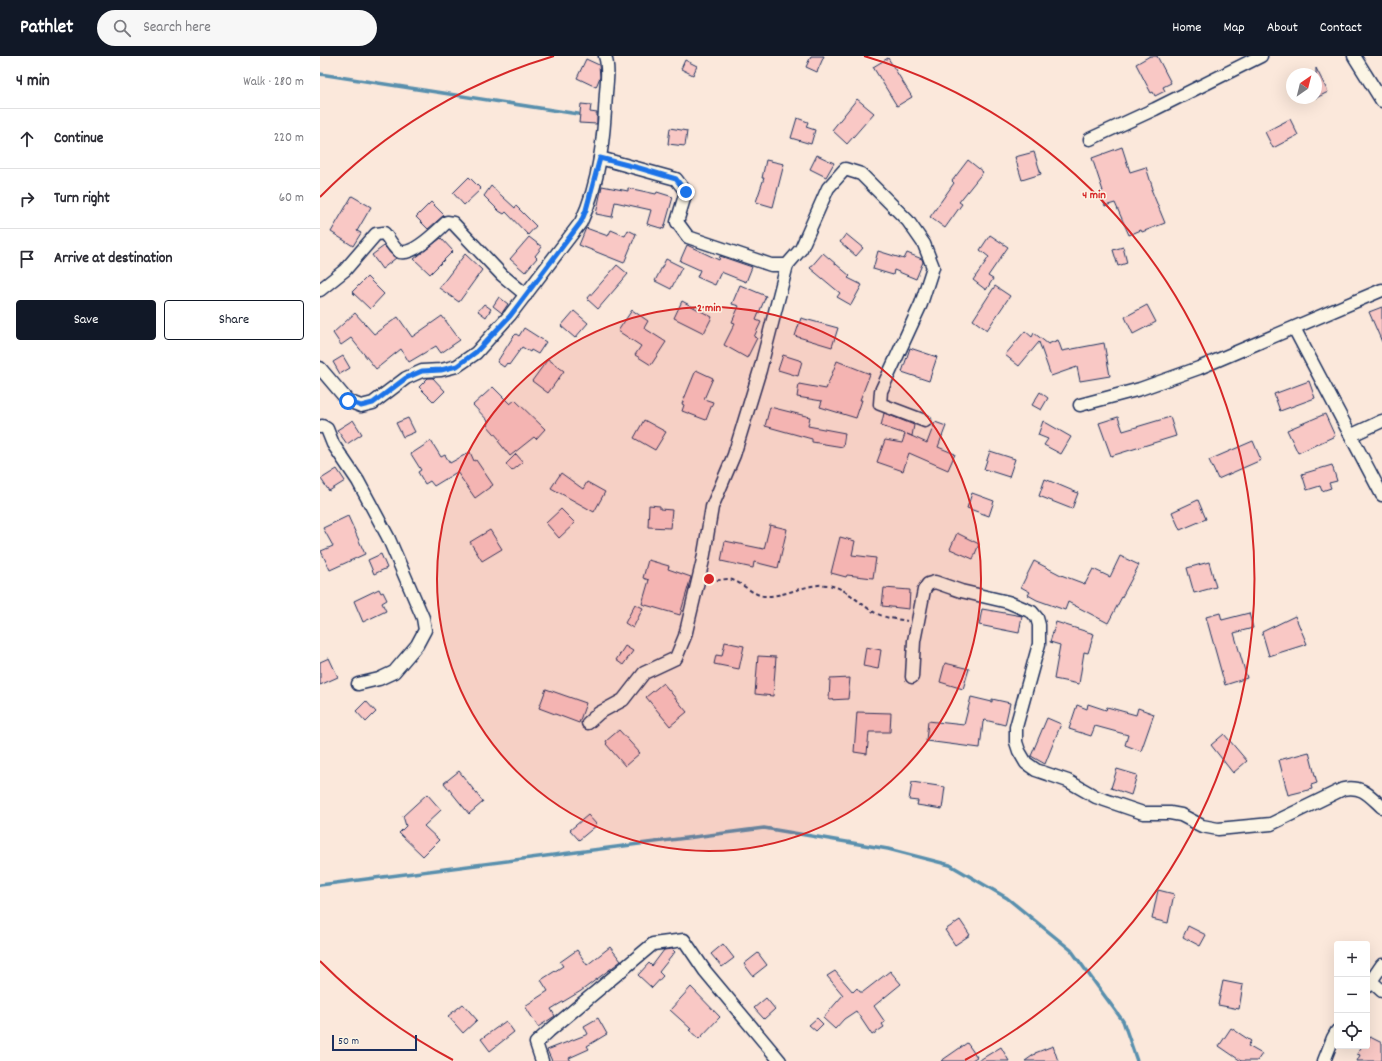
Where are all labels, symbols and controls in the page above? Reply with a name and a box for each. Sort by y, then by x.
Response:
search box [97,10,377,46]
text: Pathlet [20,15,73,42]
icon: search [111,17,133,39]
text: Search here [143,17,211,39]
text: Home [1172,18,1201,38]
text: Map [1223,18,1245,38]
text: About [1267,18,1298,38]
text: Contact [1320,18,1362,38]
north arrow [1286,68,1322,104]
text: 4 min [16,70,50,94]
text: Walk · 280 m [243,73,304,92]
icon: ahead [16,128,38,150]
text: Continue [54,128,103,150]
text: 220 m [274,129,304,148]
route end [677,183,695,201]
text: 4 min [1082,187,1106,204]
icon: right [16,188,38,210]
text: Turn right [54,188,110,210]
text: 60 m [279,189,304,208]
icon: arrive [16,248,38,270]
text: Arrive at destination [54,248,172,270]
button: Save [16,300,156,340]
button: Share [164,300,304,340]
text: 2 min [697,300,721,317]
route start [339,392,357,410]
centre of rings [702,572,716,586]
map controls [1334,941,1370,1049]
button: + [1334,941,1370,977]
button: − [1334,977,1370,1013]
button: locate [1334,1013,1370,1049]
scale bar [332,1033,417,1052]
text: 50 m [338,1034,359,1050]

